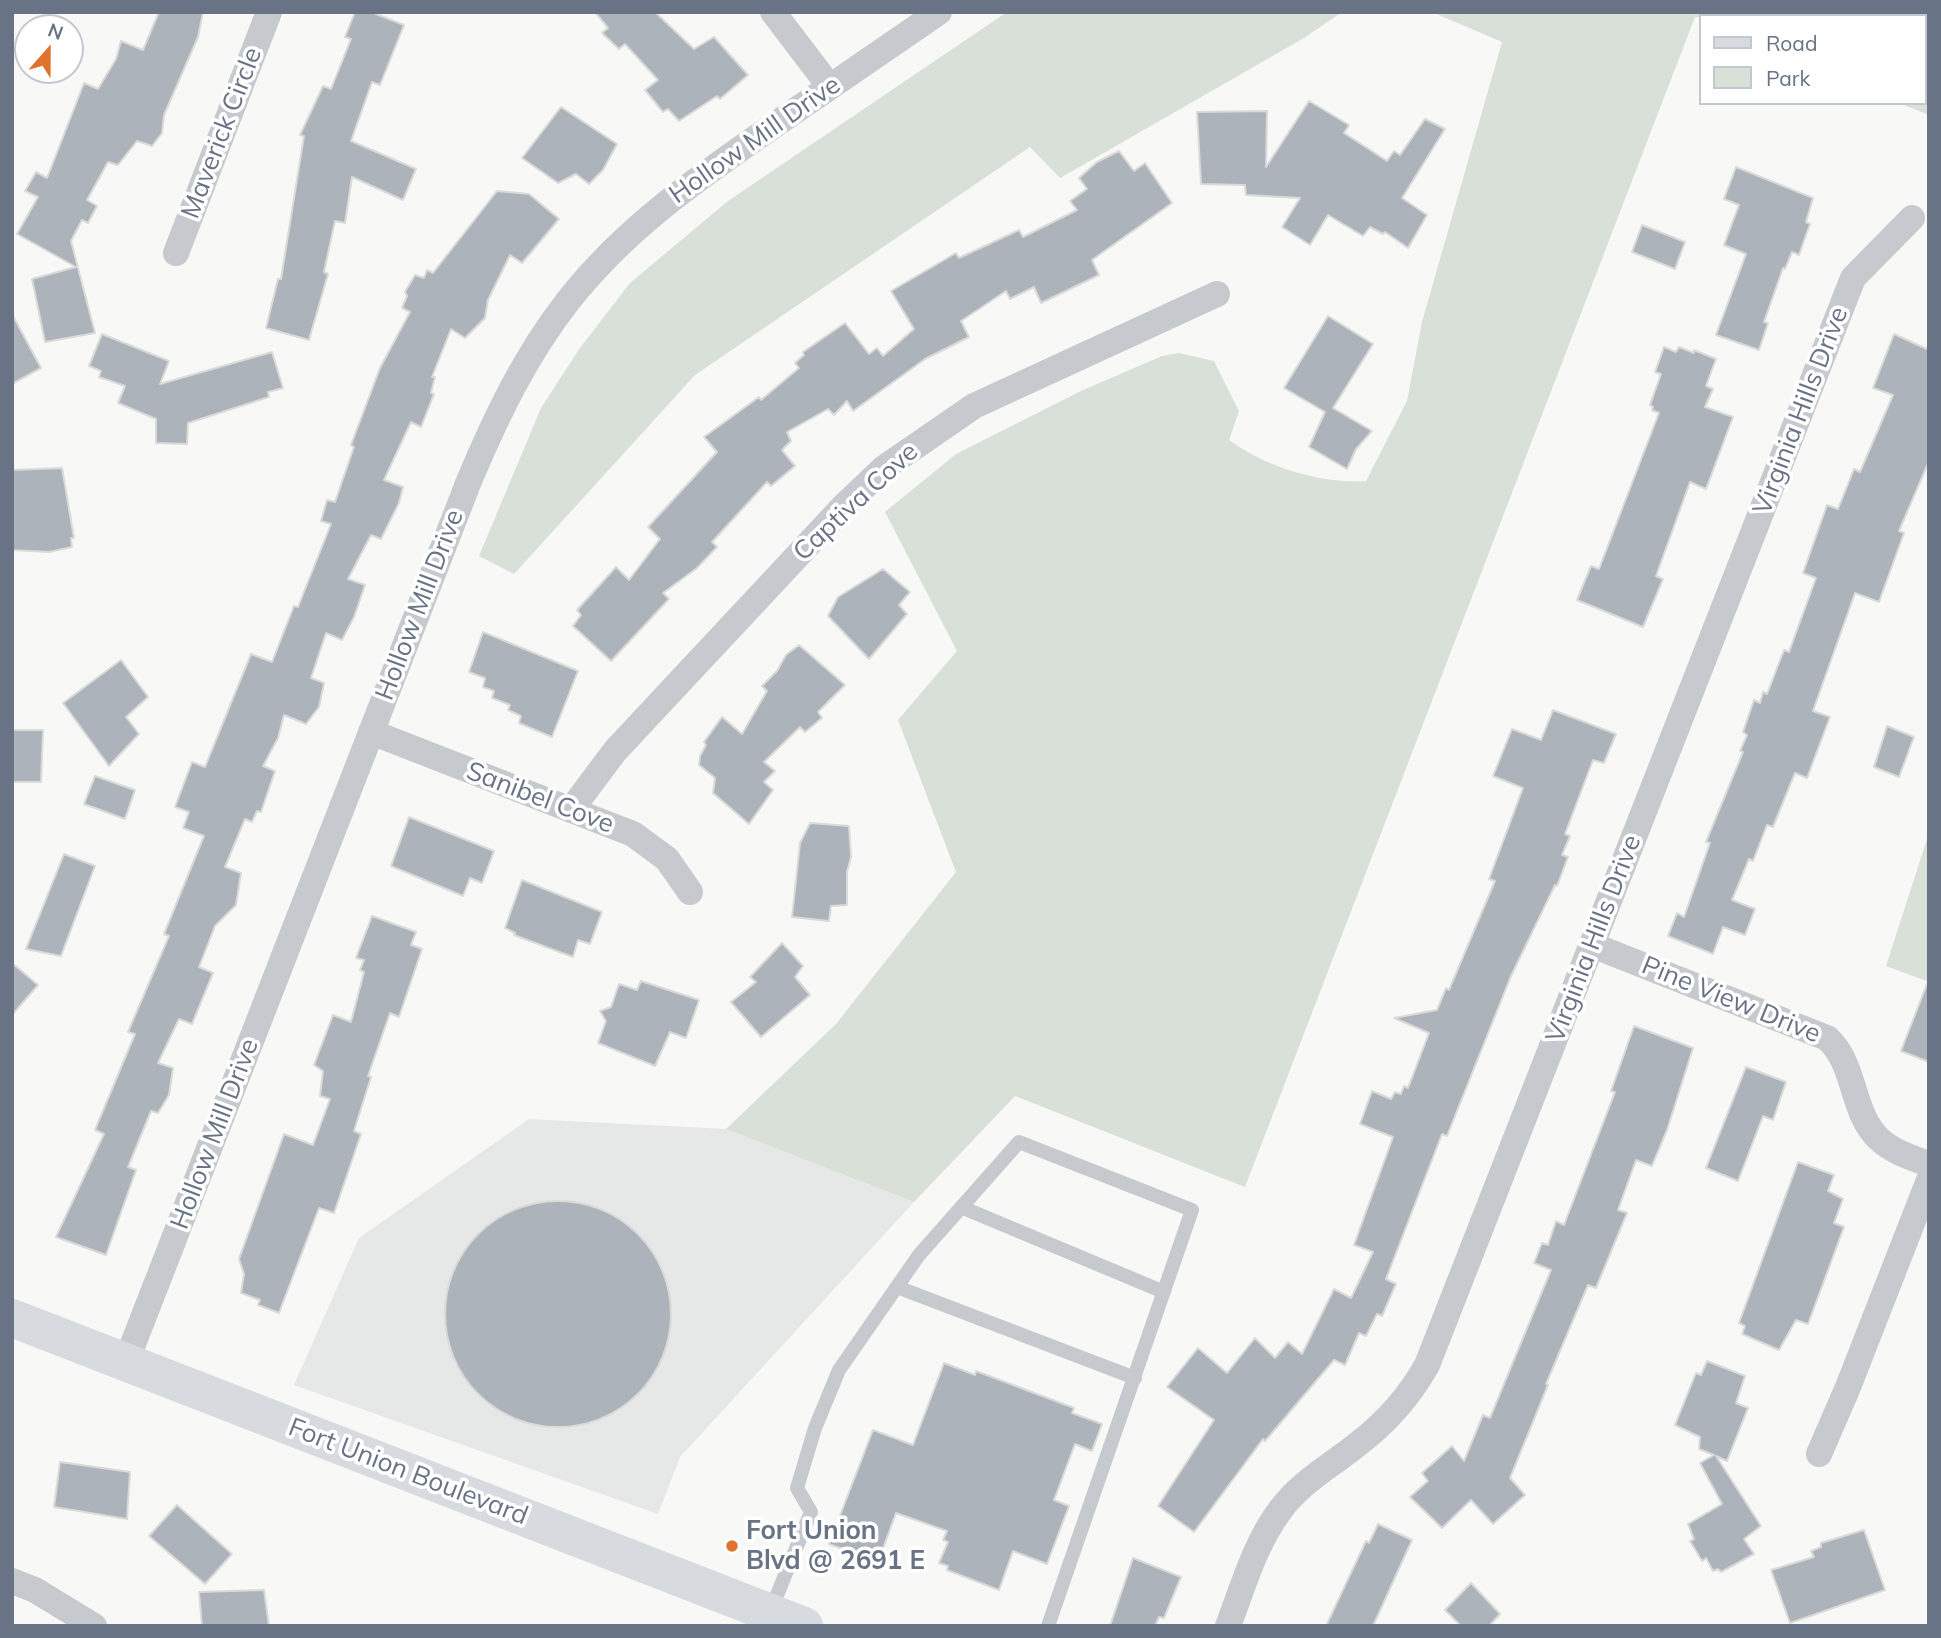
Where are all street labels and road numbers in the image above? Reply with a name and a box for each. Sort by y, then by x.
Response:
street label: Maverick Circle [175,43,269,223]
street label: Hollow Mill Drive [663,69,847,211]
street label: Virginia Hills Drive [1747,303,1855,519]
street label: Captiva Cove [787,436,925,568]
street label: Hollow Mill Drive [369,505,471,705]
street label: Sanibel Cove [462,756,618,840]
street label: Virginia Hills Drive [1540,831,1648,1047]
street label: Pine View Drive [1637,950,1825,1050]
street label: Hollow Mill Drive [164,1034,266,1234]
street label: Fort Union Boulevard [284,1412,532,1532]

